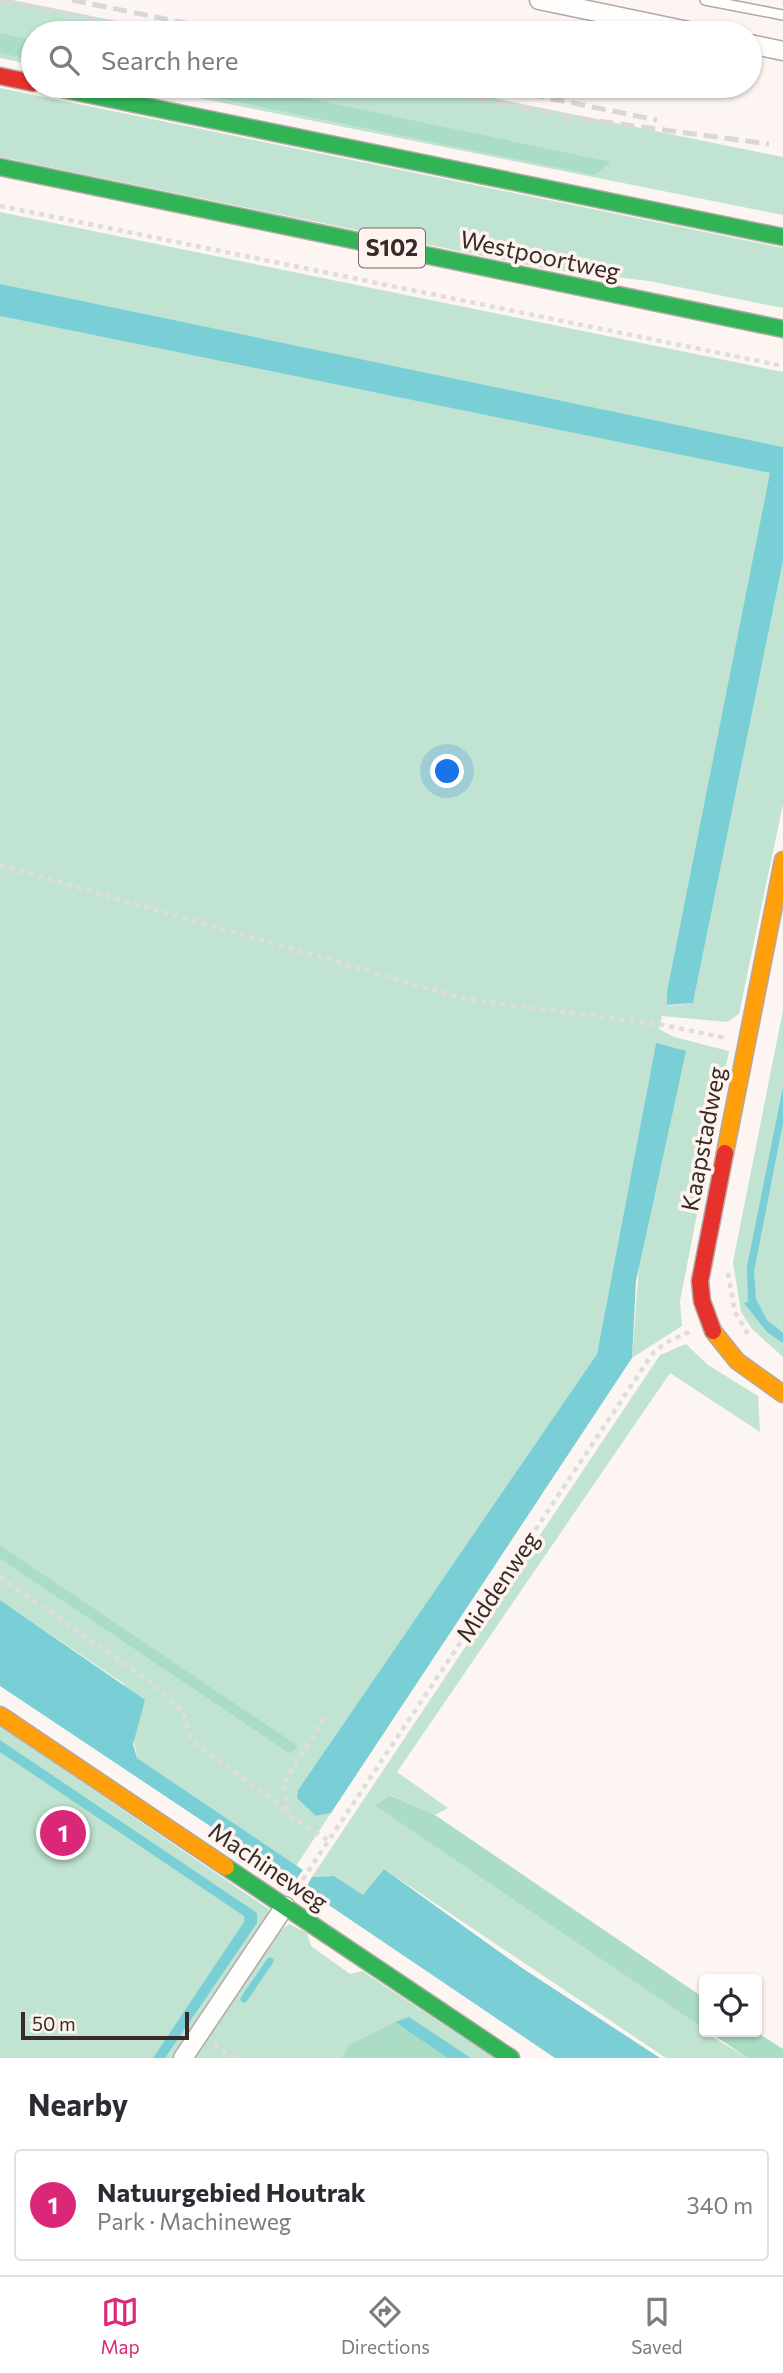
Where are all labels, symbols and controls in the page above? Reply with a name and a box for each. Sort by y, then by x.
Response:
search box [21,21,762,98]
icon: search [45,41,83,79]
text: Search here [101,44,239,75]
street label: Westpoortweg [458,223,623,286]
road number: S102 [359,229,425,268]
your location [430,754,464,788]
street label: Kaapstadweg [674,1064,731,1213]
street label: Middenweg [449,1525,544,1647]
pin: 1 [40,1807,86,1859]
street label: Machineweg [204,1815,334,1916]
map controls [699,1974,762,2037]
button: locate [699,1974,762,2037]
scale bar [21,2009,189,2041]
text: 50 m [32,2012,76,2035]
text: Nearby [28,2085,128,2122]
text: Natuurgebied Houtrak [97,2176,366,2207]
text: 1 [48,2191,58,2219]
text: 340 m [687,2191,753,2219]
text: Park · Machineweg [97,2207,291,2235]
tab: Map [101,2293,140,2358]
tab: Directions [341,2293,430,2358]
tab: Saved [631,2293,682,2358]

